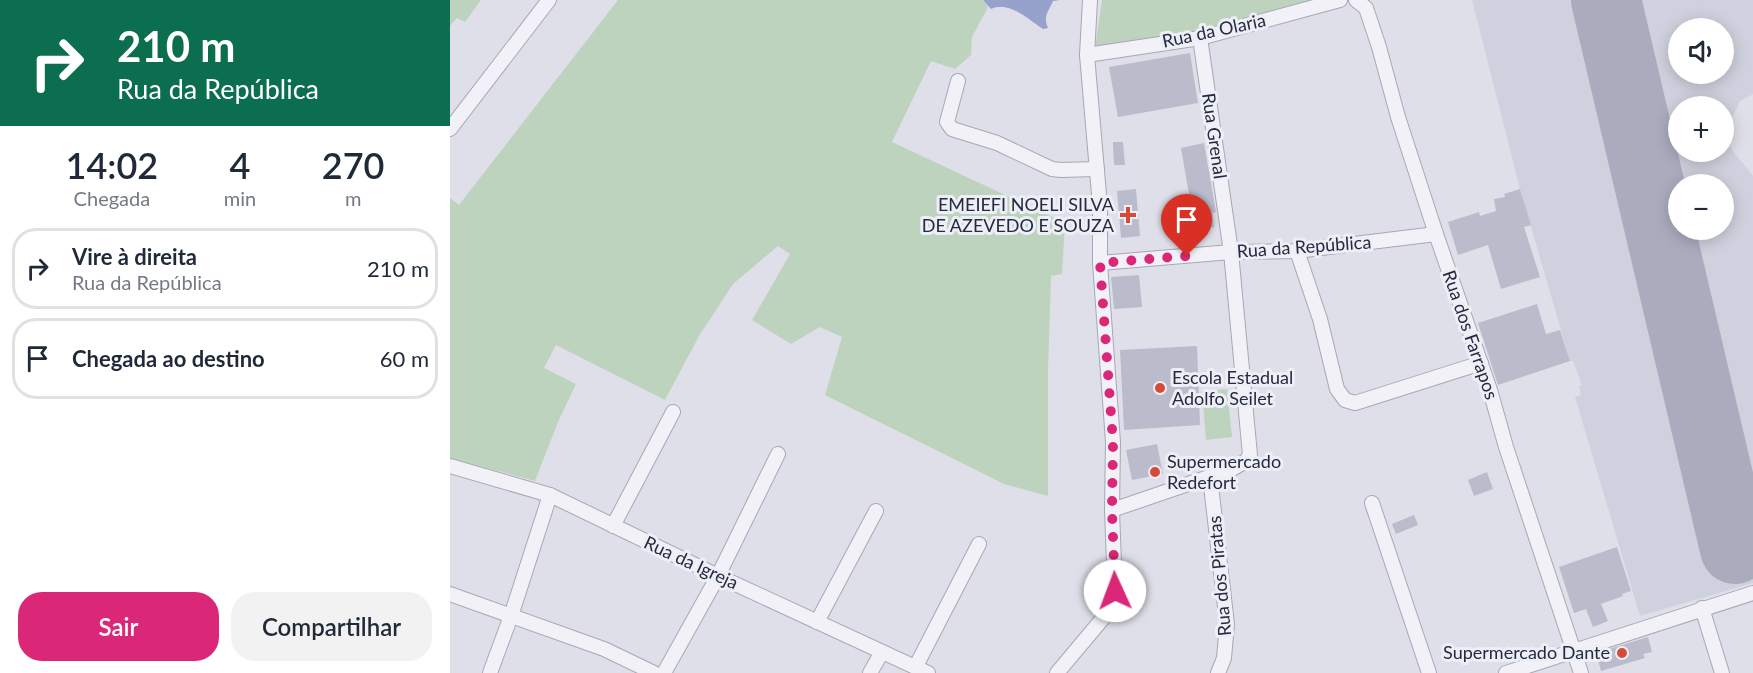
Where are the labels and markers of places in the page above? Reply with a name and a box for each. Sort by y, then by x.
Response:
place label: EMEIEFI NOELI SILVA DE AZEVEDO E SOUZA [922,193,1115,236]
pin [1161,194,1212,256]
marker: EMEIEFI NOELI SILVA DE AZEVEDO E SOUZA [1119,206,1137,224]
place label: Escola Estadual Adolfo Seilet [1172,366,1293,409]
marker: Escola Estadual Adolfo Seilet [1153,381,1167,395]
place label: Supermercado Redefort [1167,450,1281,493]
marker: Supermercado Redefort [1148,465,1162,479]
place label: Supermercado Dante [1443,641,1610,663]
marker: Supermercado Dante [1615,646,1629,660]

